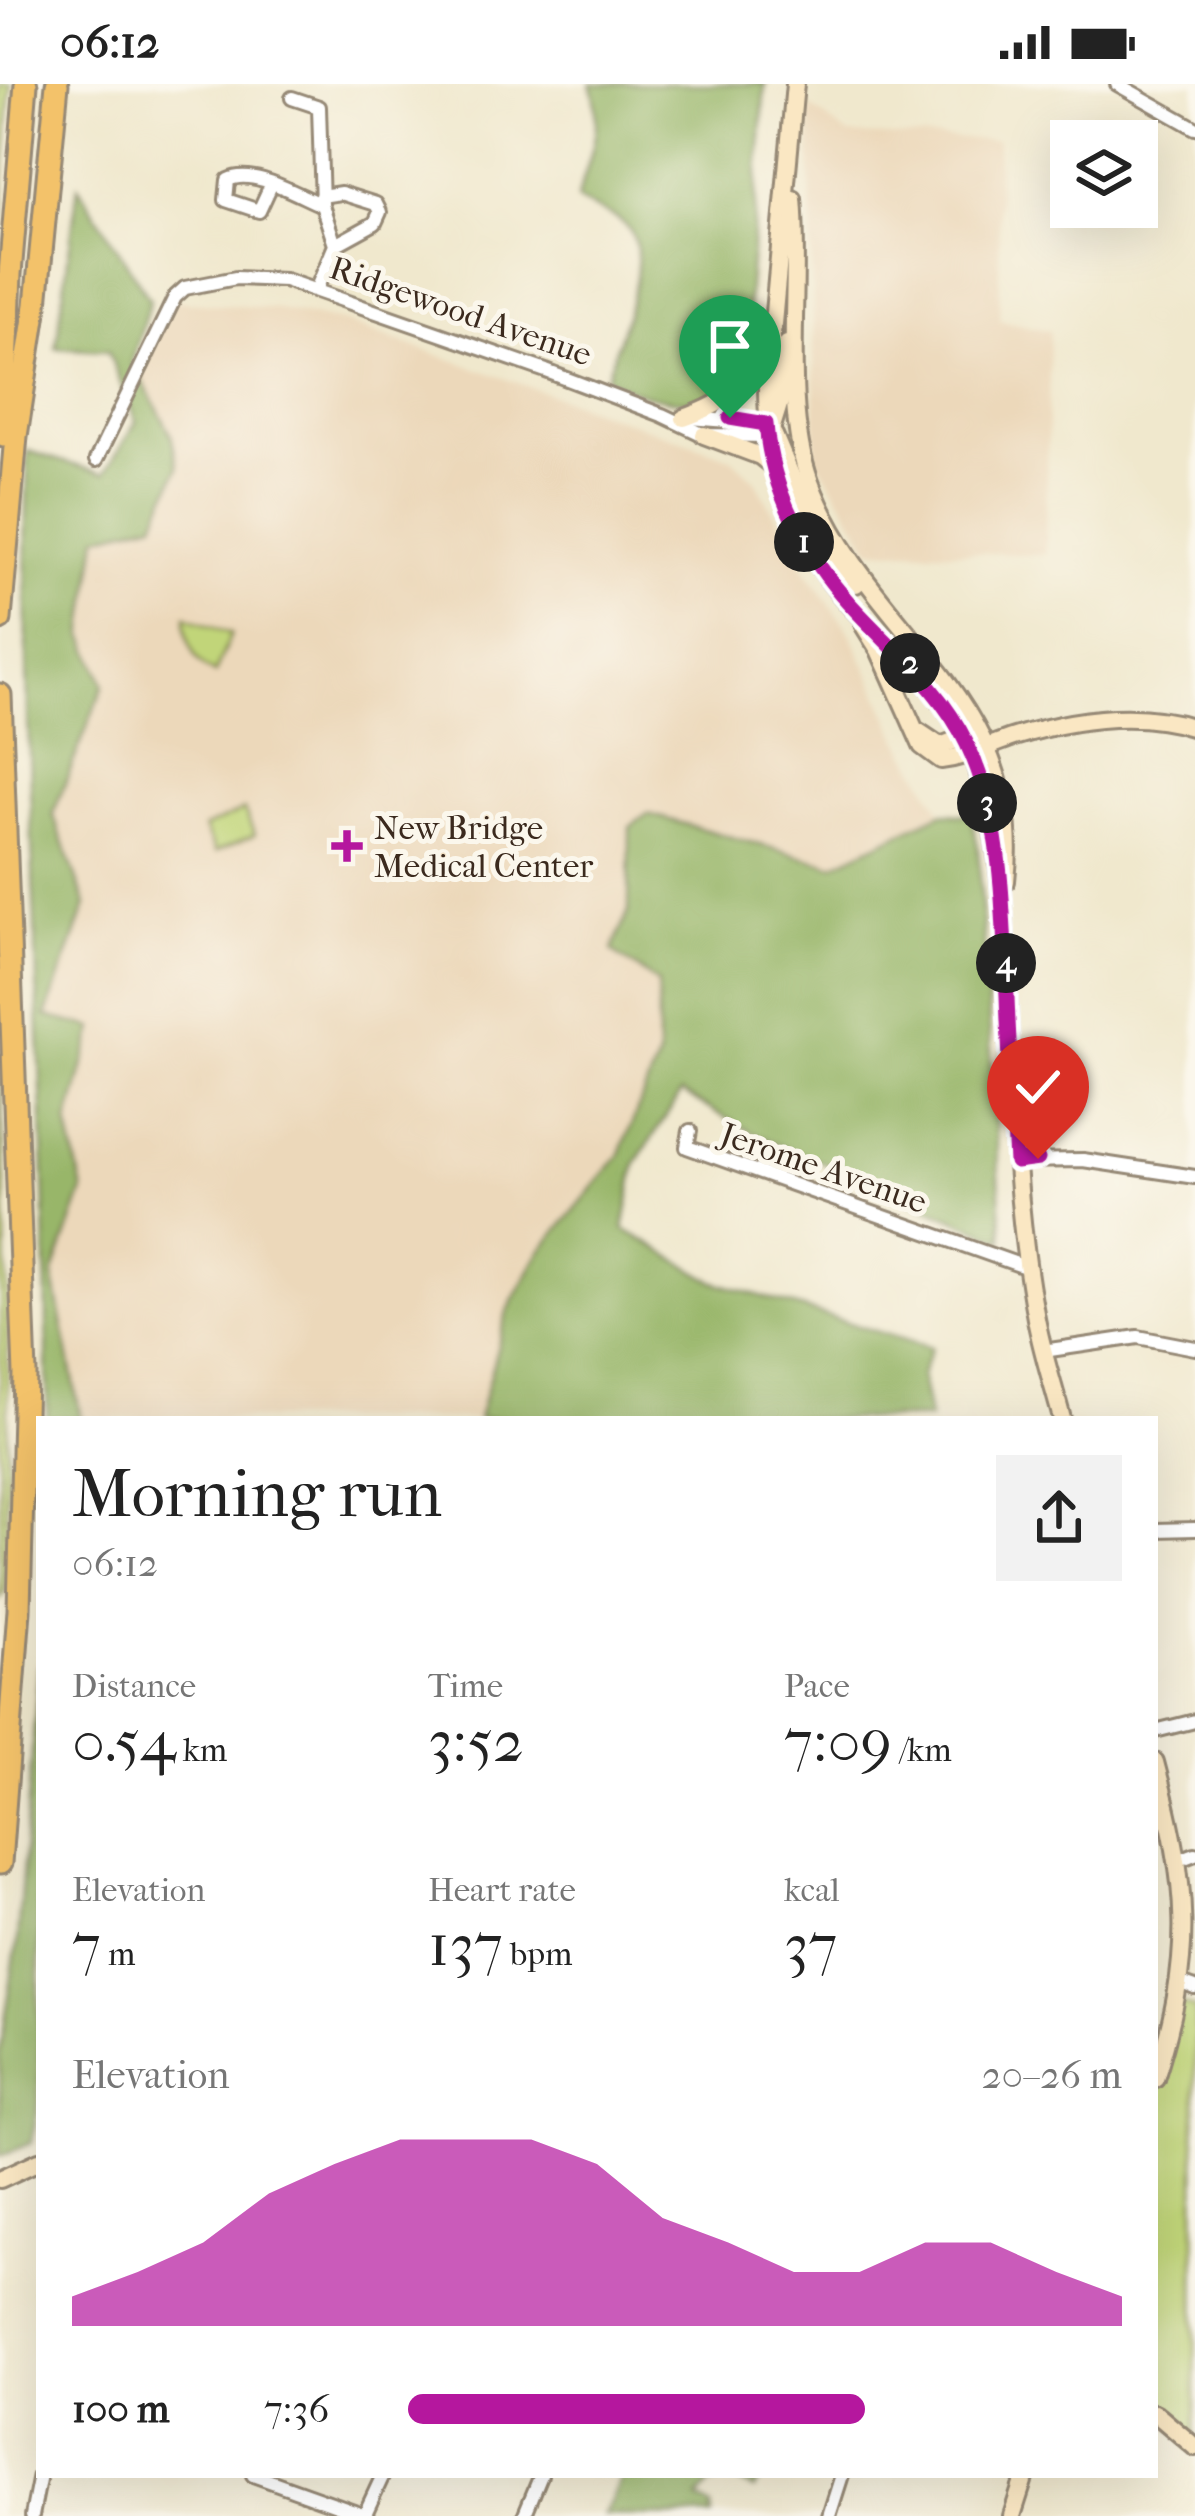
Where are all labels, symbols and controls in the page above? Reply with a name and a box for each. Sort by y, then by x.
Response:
text: 06:12 [60,16,159,69]
map controls [1050,120,1158,228]
button: layers [1050,120,1158,228]
street label: Ridgewood Avenue [325,248,596,374]
pin [679,295,781,418]
icon: arrive [697,313,763,379]
pin: 1 [774,512,834,572]
text: 1 [798,522,810,561]
pin: 2 [880,633,940,693]
text: 2 [902,643,918,682]
pin: 3 [957,773,1017,833]
text: 3 [980,783,994,822]
place label: New Bridge Medical Center [374,809,593,886]
marker: New Bridge Medical Center [331,830,363,862]
pin: 4 [976,933,1036,993]
text: 4 [996,943,1016,982]
pin [987,1036,1089,1159]
icon: check [1005,1054,1071,1120]
street label: Jerome Avenue [712,1114,932,1222]
button: share [996,1455,1122,1581]
text: Morning run [72,1456,442,1533]
text: 06:12 [72,1540,158,1586]
text: Distance [72,1667,196,1706]
text: Time [428,1667,503,1706]
text: Pace [784,1667,850,1706]
text: 0.54 [72,1706,176,1777]
text: 3:52 [428,1706,524,1777]
text: 7:09 [784,1706,892,1777]
text: km [176,1731,227,1770]
text: /km [892,1731,952,1770]
text: Elevation [72,1871,205,1910]
text: Heart rate [428,1871,576,1910]
text: kcal [784,1871,840,1910]
text: 7 [72,1910,101,1981]
text: 137 [428,1910,503,1981]
text: 37 [784,1910,838,1981]
text: m [101,1935,135,1974]
text: bpm [503,1935,573,1974]
text: Elevation [72,2052,230,2098]
text: 20–26 m [981,2052,1122,2098]
text: 100 m [72,2386,170,2432]
text: 7:36 [264,2386,329,2432]

